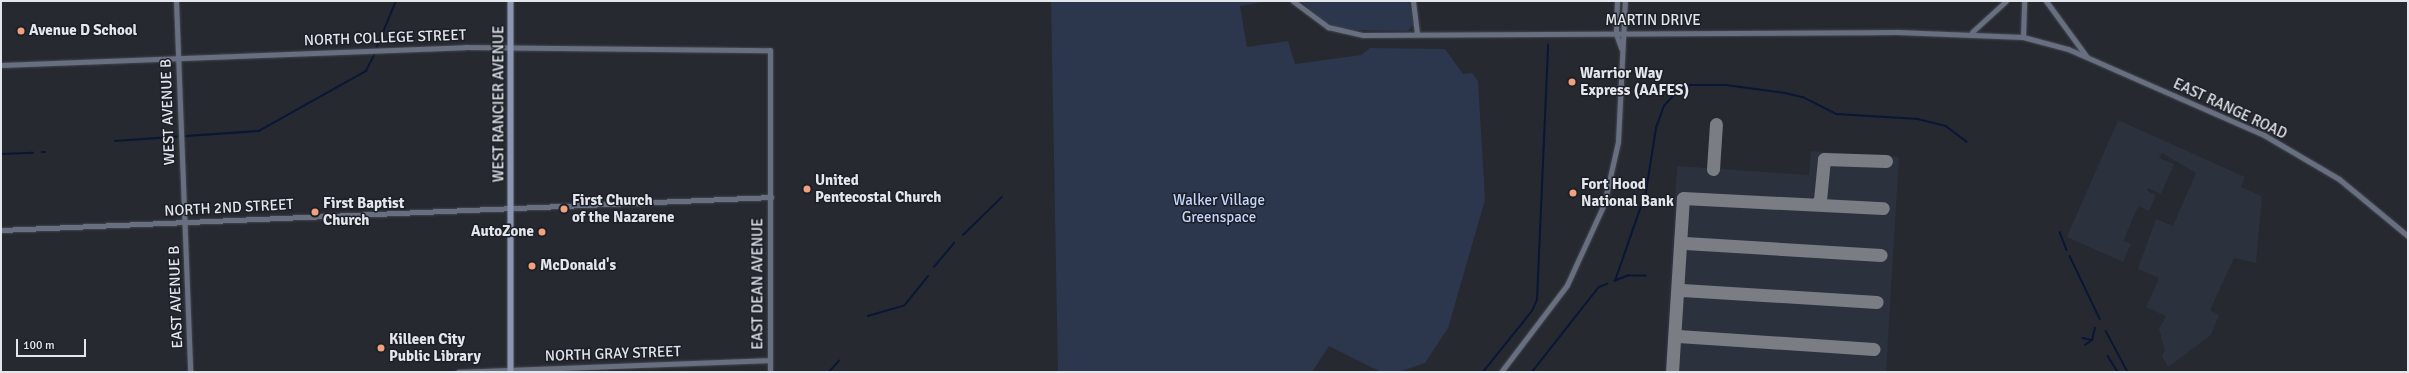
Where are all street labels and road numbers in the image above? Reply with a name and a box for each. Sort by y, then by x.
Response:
street label: MARTIN DRIVE [1605,12,1701,30]
street label: NORTH COLLEGE STREET [304,26,466,50]
street label: WEST RANCIER AVENUE [490,26,508,182]
street label: WEST AVENUE B [157,58,179,166]
street label: EAST RANGE ROAD [2170,75,2290,143]
street label: NORTH 2ND STREET [164,196,294,220]
street label: EAST DEAN AVENUE [749,218,767,350]
street label: EAST AVENUE B [165,245,187,349]
street label: NORTH GRAY STREET [545,343,681,365]

